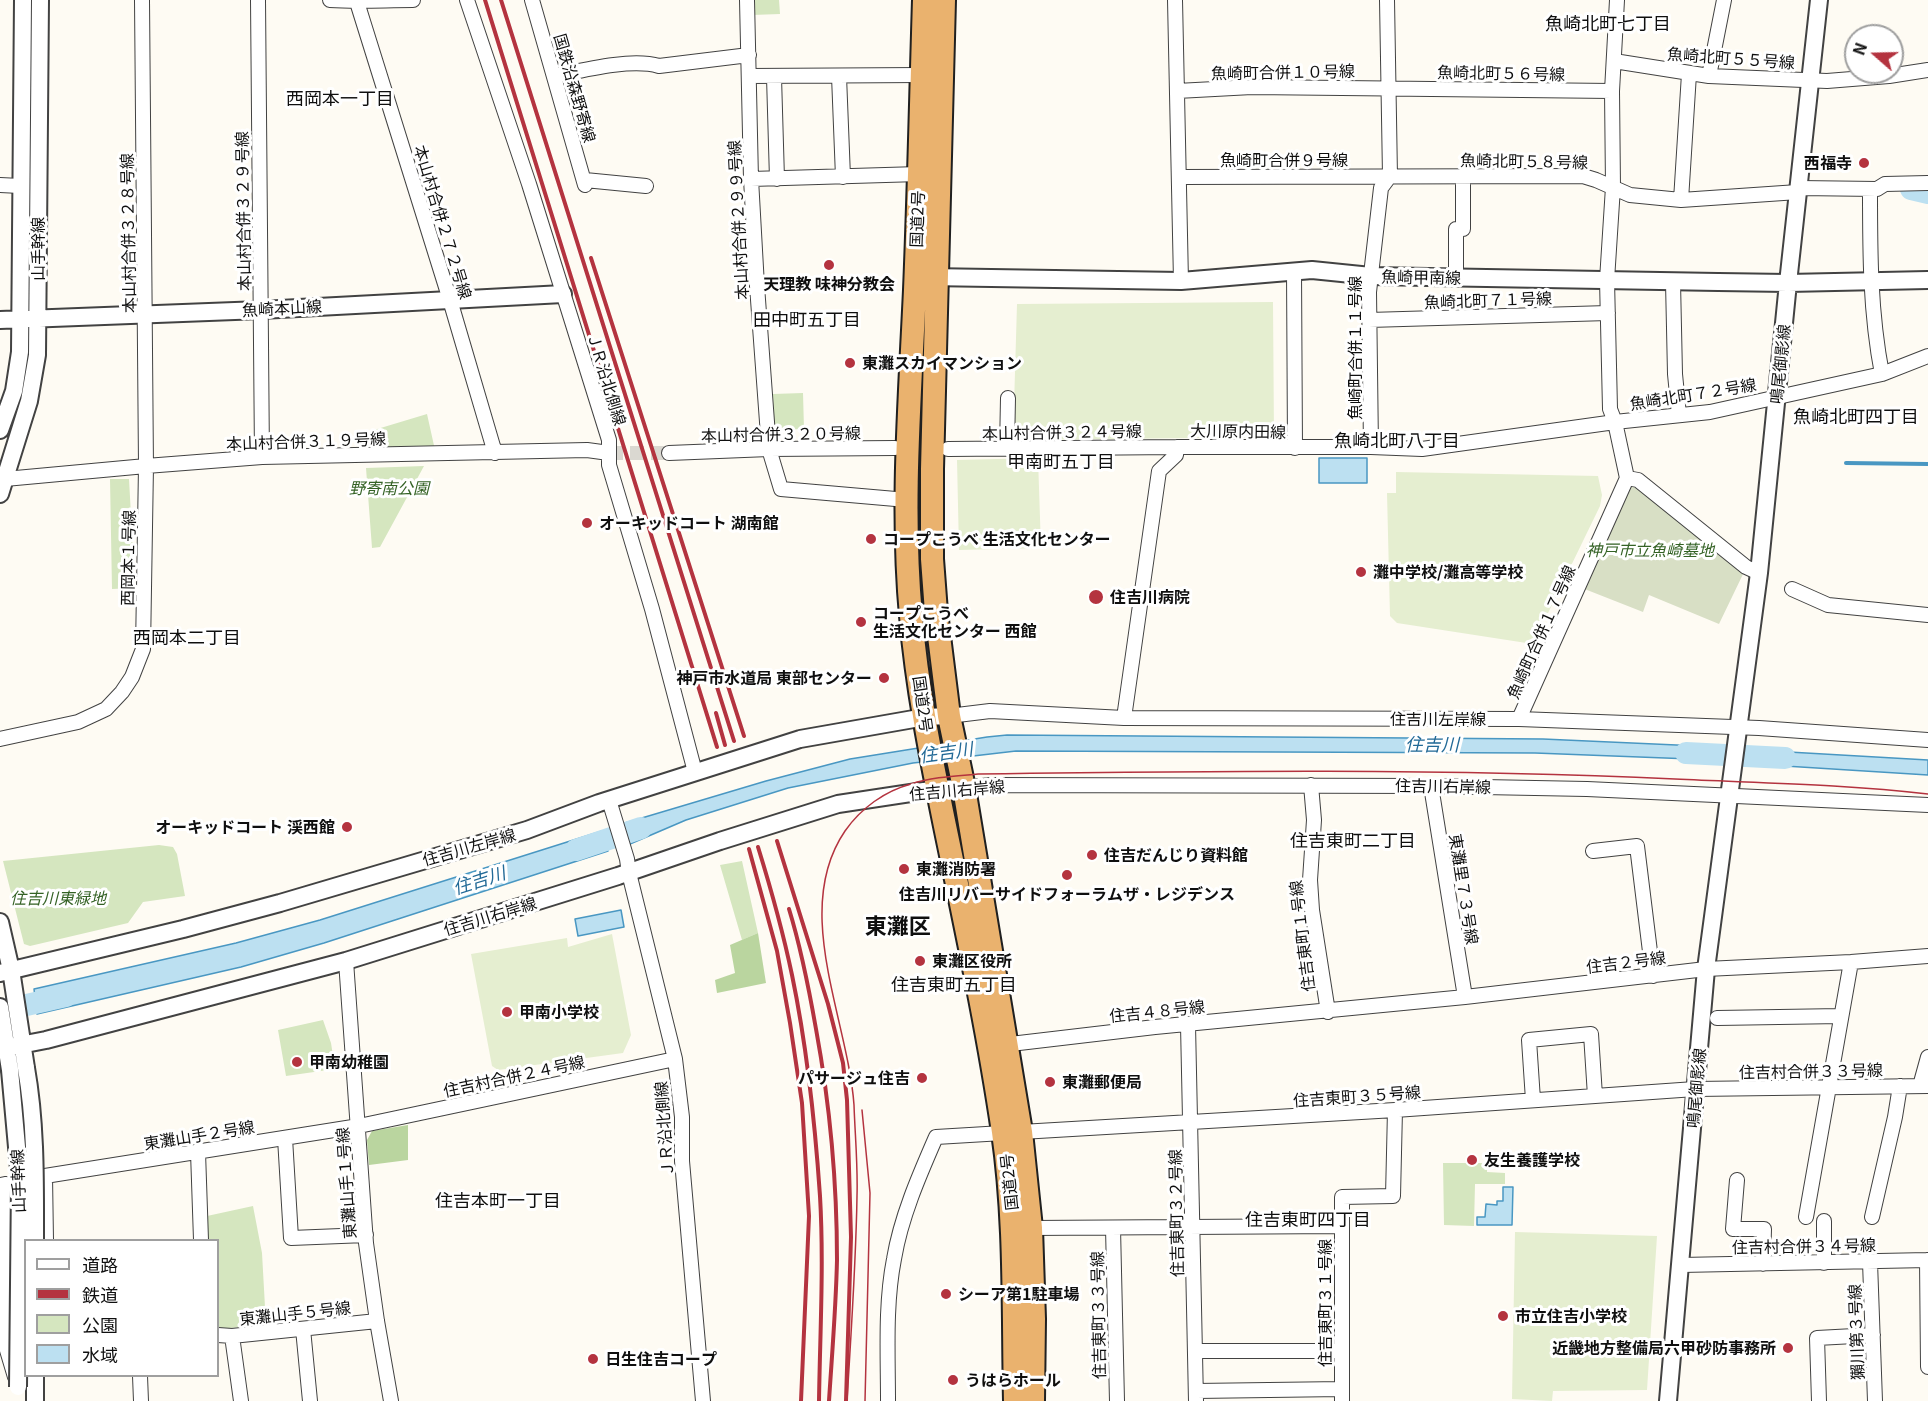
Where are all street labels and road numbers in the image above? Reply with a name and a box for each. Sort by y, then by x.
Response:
street label: 国鉄沿森野寄線 [550,32,600,144]
street label: 魚崎北町５５号線 [1666,44,1796,72]
street label: 魚崎町合併１０号線 [1211,61,1355,83]
street label: 魚崎北町５６号線 [1437,62,1565,84]
street label: 本山村合併３２９号線 [232,131,254,291]
street label: 本山村合併２９９号線 [724,140,752,300]
street label: 本山村合併２７２号線 [410,143,476,301]
street label: 魚崎町合併９号線 [1220,150,1348,170]
street label: 魚崎北町５８号線 [1460,150,1588,172]
street label: 本山村合併３２８号線 [117,153,139,313]
street label: 国道2号 [906,190,928,248]
street label: 山手幹線 [28,217,48,281]
street label: 魚崎甲南線 [1381,267,1461,287]
street label: 魚崎町合併１１号線 [1345,276,1365,420]
street label: 魚崎北町７１号線 [1424,288,1552,312]
street label: 魚崎本山線 [242,296,322,320]
street label: 鳴尾御影線 [1766,323,1794,405]
street label: ＪＲ沿北側線 [584,330,630,428]
street label: 魚崎北町７２号線 [1628,375,1758,413]
street label: 本山村合併３２４号線 [982,421,1142,443]
street label: 大川原内田線 [1190,421,1286,441]
street label: 本山村合併３２０号線 [701,423,861,445]
street label: 本山村合併３１９号線 [226,429,386,453]
street label: 西岡本１号線 [118,510,138,606]
street label: 魚崎町合併１７号線 [1503,562,1579,702]
street label: 国道2号 [910,675,936,733]
street label: 住吉川左岸線 [1390,709,1486,729]
street label: 住吉川右岸線 [908,776,1006,804]
street label: 住吉川右岸線 [1395,776,1491,796]
street label: 住吉川左岸線 [420,825,518,869]
street label: 東灘里７３号線 [1446,832,1482,946]
street label: 住吉東町１号線 [1286,879,1318,993]
street label: 住吉川右岸線 [441,893,539,939]
street label: 住吉２号線 [1585,948,1667,976]
street label: 住吉４８号線 [1108,996,1206,1026]
street label: 鳴尾御影線 [1683,1047,1709,1129]
street label: 住吉村合併２４号線 [442,1052,586,1100]
street label: 住吉村合併３３号線 [1739,1060,1883,1082]
street label: ＪＲ沿北側線 [651,1080,677,1178]
street label: 住吉東町３５号線 [1292,1082,1422,1110]
street label: 東灘山手２号線 [142,1117,256,1153]
street label: 東灘山手１号線 [333,1126,359,1240]
street label: 山手幹線 [7,1149,29,1213]
street label: 住吉東町３２号線 [1165,1149,1187,1277]
street label: 国道2号 [996,1153,1022,1211]
street label: 住吉村合併３４号線 [1732,1235,1876,1257]
street label: 住吉東町３１号線 [1315,1239,1335,1367]
street label: 住吉東町３３号線 [1087,1251,1109,1379]
street label: 獺川第３号線 [1845,1284,1867,1380]
street label: 東灘山手５号線 [238,1298,352,1328]

